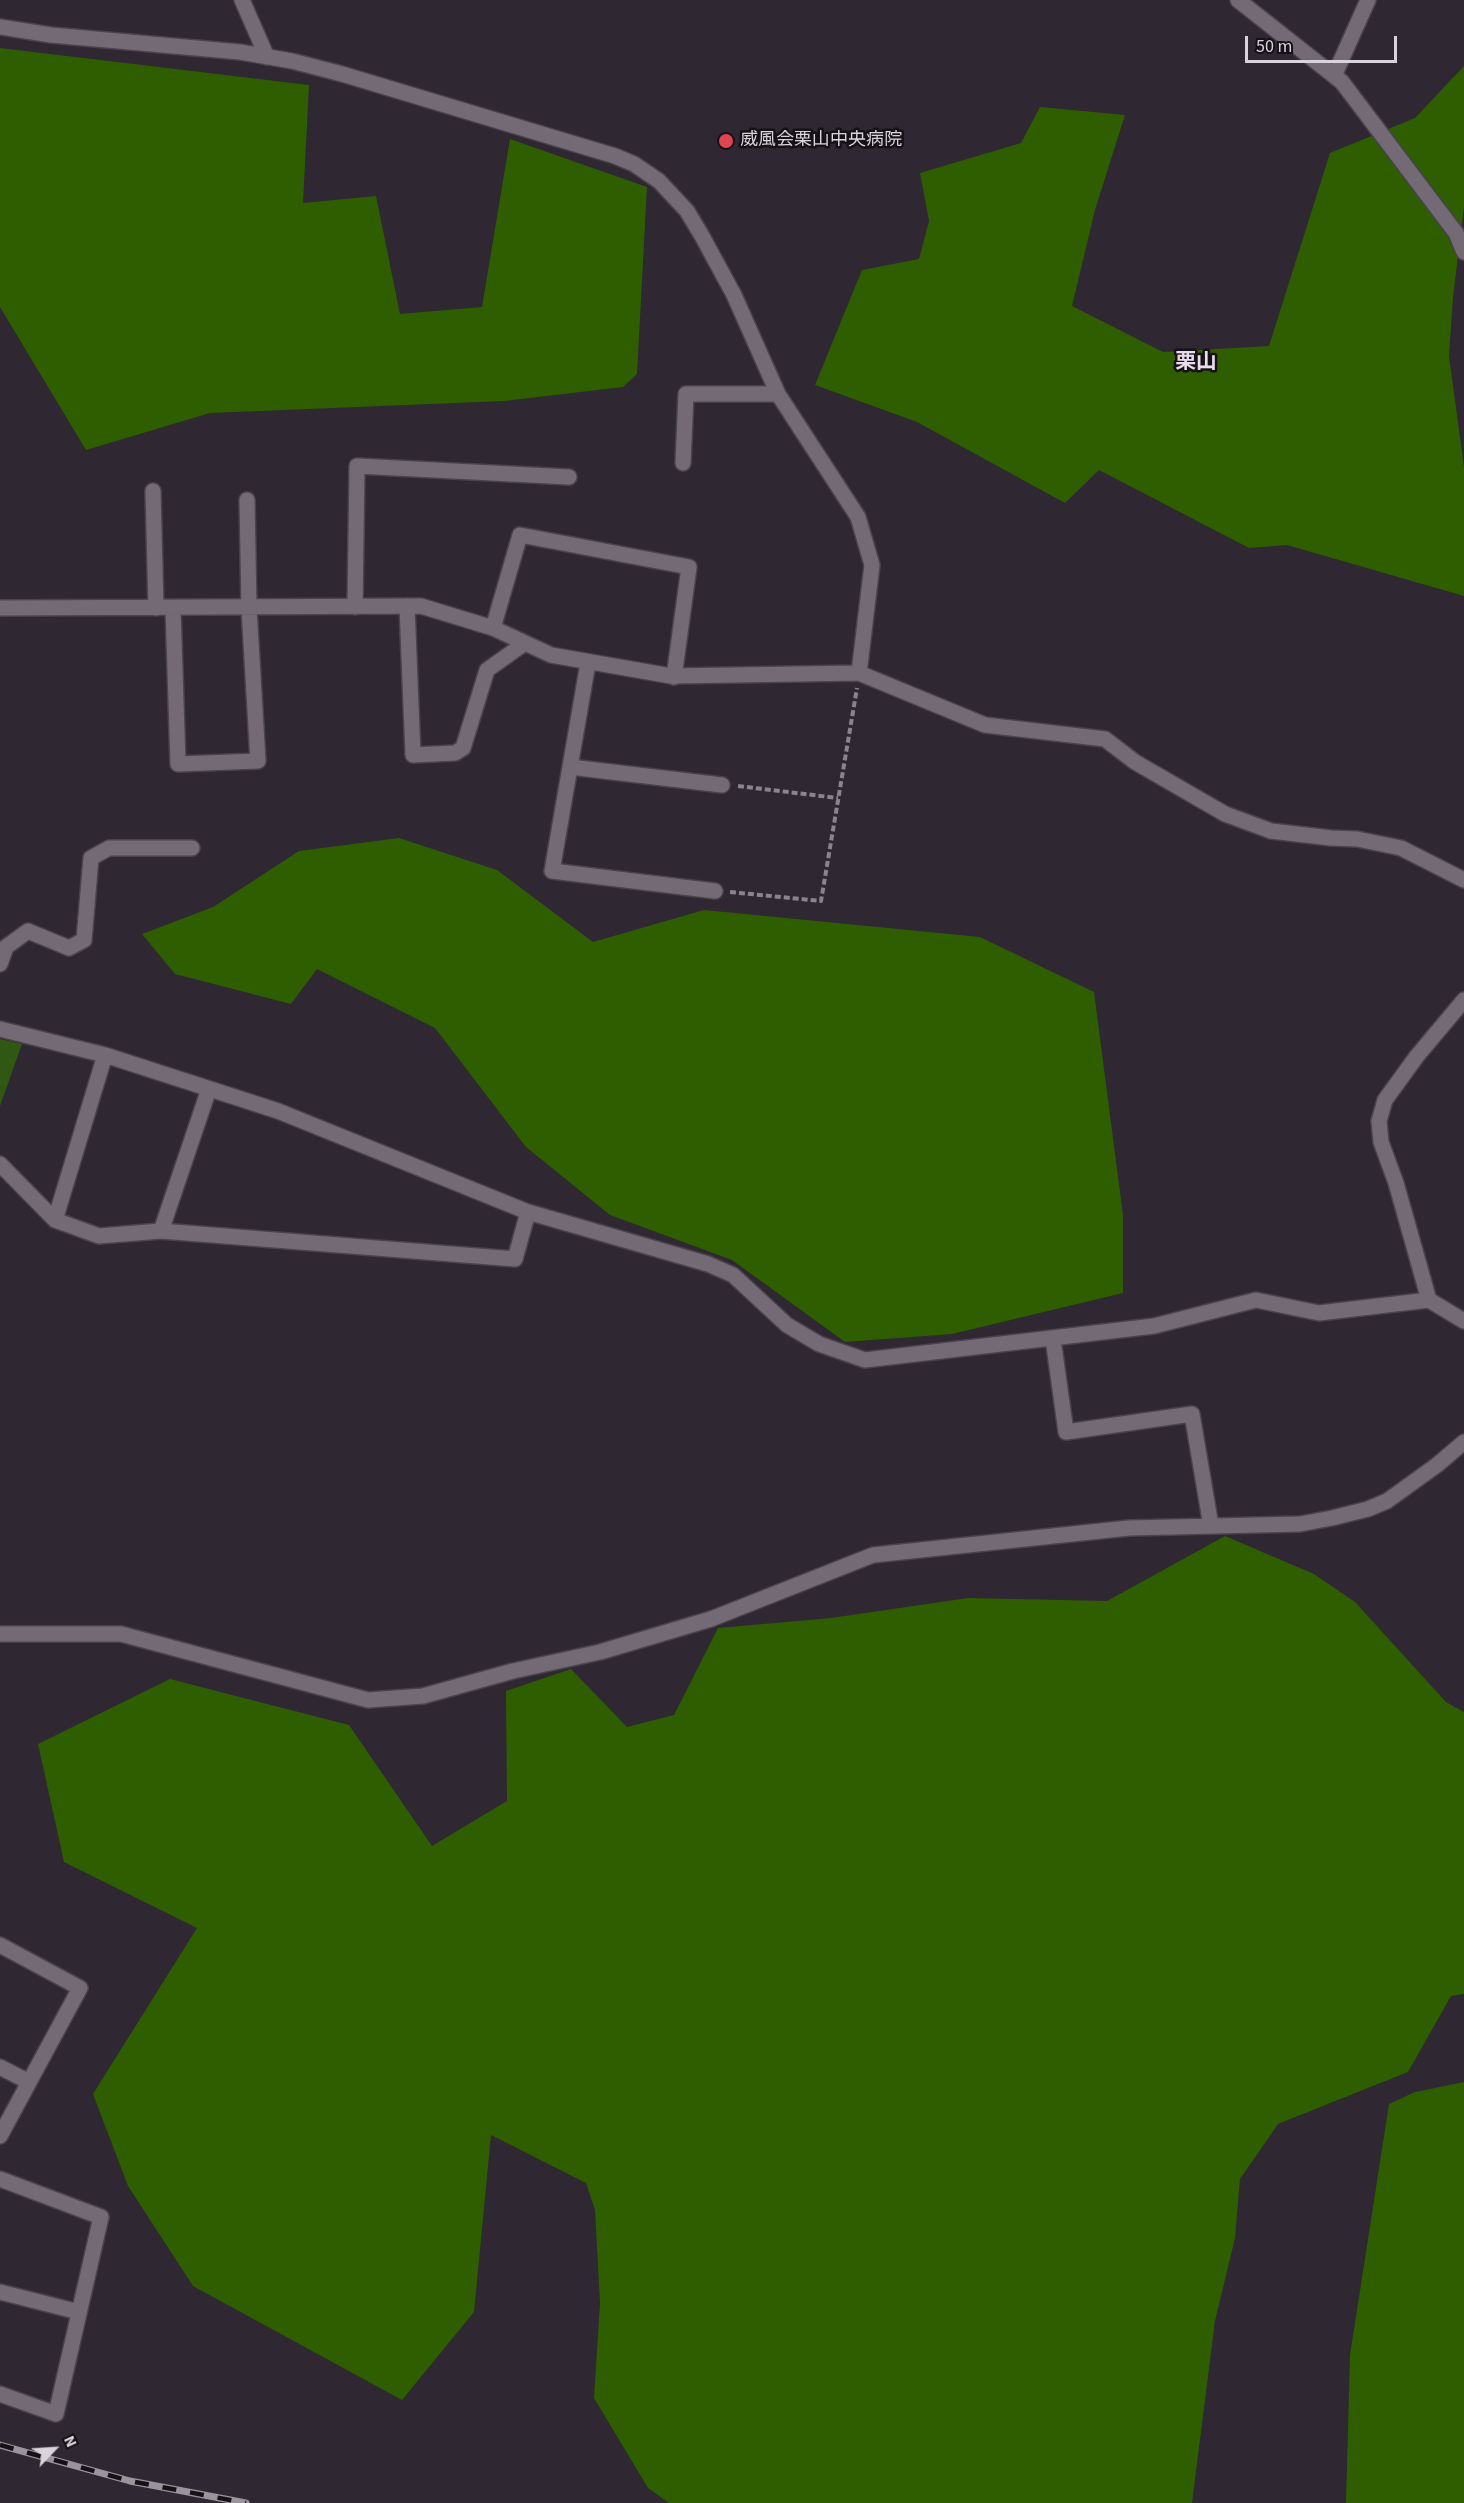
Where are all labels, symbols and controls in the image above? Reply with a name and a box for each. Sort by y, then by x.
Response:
scale bar [1248,24,1400,62]
text: 50 m [1256,34,1292,59]
place label: 威風会栗山中央病院 [740,130,902,152]
marker: 威風会栗山中央病院 [717,132,735,150]
district label: 栗山 [1175,350,1217,376]
north arrow [24,2419,84,2479]
text: N [58,2432,83,2451]

